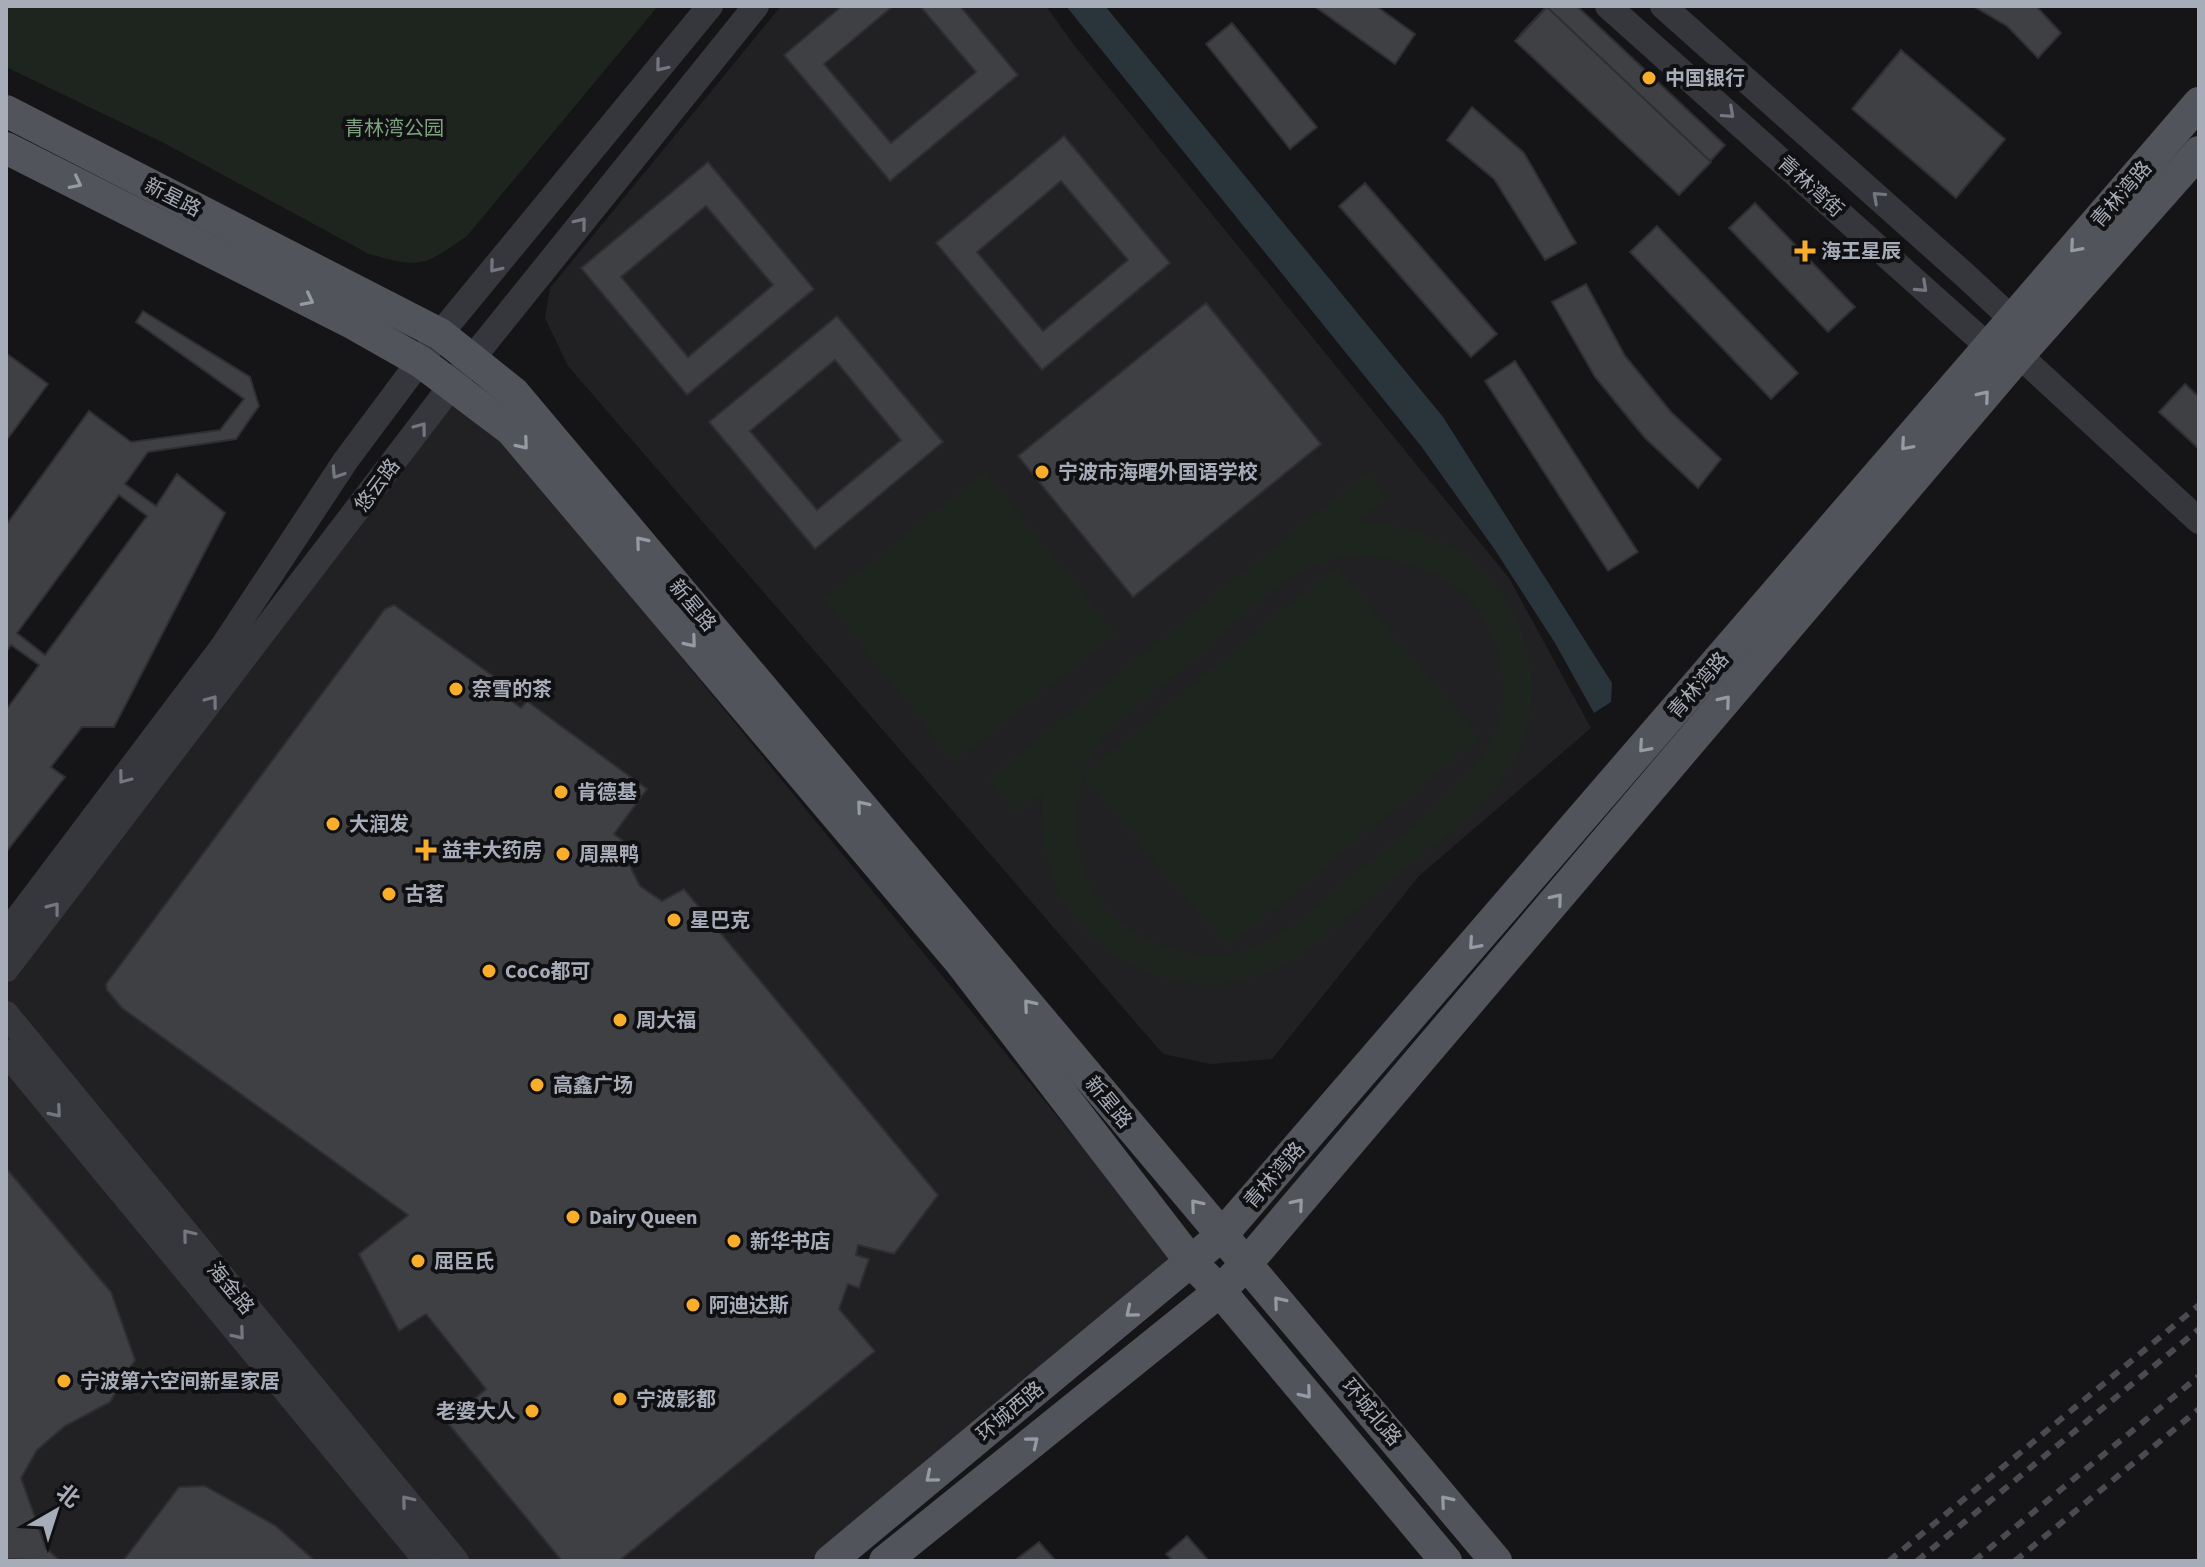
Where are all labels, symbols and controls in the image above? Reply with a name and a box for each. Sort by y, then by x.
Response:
one-way arrow [656,57,671,71]
place label: 中国银行 [1665,65,1745,93]
marker: 中国银行 [1640,69,1658,87]
one-way arrow [1720,104,1735,118]
park label: 青林湾公园 [344,115,444,143]
street label: 青林湾街 [1771,150,1849,224]
street label: 青林湾路 [2085,155,2159,234]
street label: 新星路 [139,172,206,224]
one-way arrow [67,173,82,189]
one-way arrow [1873,193,1888,207]
one-way arrow [571,218,586,232]
place label: 海王星辰 [1821,238,1901,266]
one-way arrow [2070,238,2085,253]
marker: 海王星辰 [1796,242,1814,260]
one-way arrow [490,258,505,272]
one-way arrow [1913,278,1928,292]
one-way arrow [299,290,314,306]
one-way arrow [1974,391,1989,406]
one-way arrow [411,422,425,437]
one-way arrow [513,434,528,449]
one-way arrow [1901,435,1916,450]
street label: 悠云路 [349,453,407,518]
place label: 宁波市海曙外国语学校 [1058,459,1258,487]
marker: 宁波市海曙外国语学校 [1033,463,1051,481]
one-way arrow [332,465,347,479]
one-way arrow [636,537,651,552]
street label: 新星路 [662,574,722,638]
one-way arrow [681,633,696,647]
street label: 青林湾路 [1662,646,1736,725]
place label: 奈雪的茶 [472,676,552,704]
marker: 奈雪的茶 [447,680,465,698]
one-way arrow [202,695,216,710]
one-way arrow [1715,696,1730,710]
one-way arrow [1639,738,1654,753]
one-way arrow [120,769,134,784]
place label: 肯德基 [577,779,637,807]
marker: 肯德基 [552,783,570,801]
one-way arrow [857,801,872,815]
place label: 大润发 [349,811,409,839]
marker: 大润发 [324,815,342,833]
place label: 益丰大药房 [442,837,542,865]
marker: 益丰大药房 [417,841,435,859]
place label: 周黑鸭 [579,841,639,869]
marker: 周黑鸭 [554,845,572,863]
place label: 古茗 [405,881,445,909]
marker: 古茗 [380,885,398,903]
one-way arrow [1547,894,1562,908]
one-way arrow [44,902,58,916]
place label: 星巴克 [690,907,750,935]
marker: 星巴克 [665,911,683,929]
one-way arrow [1469,934,1484,949]
place label: CoCo都可 [505,958,590,986]
marker: CoCo都可 [480,962,498,980]
one-way arrow [1024,1000,1039,1015]
place label: 周大福 [636,1007,696,1035]
marker: 周大福 [611,1011,629,1029]
street label: 新星路 [1078,1071,1138,1135]
place label: 高鑫广场 [553,1072,633,1100]
marker: 高鑫广场 [528,1076,546,1094]
one-way arrow [46,1102,61,1117]
street label: 青林湾路 [1238,1136,1312,1215]
one-way arrow [1288,1198,1303,1213]
one-way arrow [1191,1200,1206,1214]
place label: Dairy Queen [589,1204,697,1232]
marker: Dairy Queen [564,1208,582,1226]
place label: 新华书店 [750,1228,830,1256]
one-way arrow [183,1230,198,1245]
marker: 新华书店 [725,1232,743,1250]
place label: 屈臣氏 [434,1248,494,1276]
marker: 屈臣氏 [409,1252,427,1270]
street label: 海金路 [200,1257,260,1321]
place label: 阿迪达斯 [709,1292,789,1320]
marker: 阿迪达斯 [684,1296,702,1314]
one-way arrow [1274,1296,1289,1311]
one-way arrow [1126,1302,1140,1317]
one-way arrow [229,1324,244,1339]
place label: 宁波第六空间新星家居 [80,1368,280,1396]
marker: 宁波第六空间新星家居 [55,1372,73,1390]
street label: 环城北路 [1335,1373,1408,1452]
street label: 环城西路 [971,1375,1050,1448]
one-way arrow [1296,1384,1311,1399]
place label: 宁波影都 [636,1386,716,1414]
marker: 宁波影都 [611,1390,629,1408]
place label: 老婆大人 [436,1398,516,1426]
marker: 老婆大人 [523,1402,541,1420]
one-way arrow [1024,1437,1038,1452]
one-way arrow [926,1467,940,1482]
north arrow [16,1471,96,1551]
text: 北 [49,1477,87,1516]
one-way arrow [402,1496,417,1510]
one-way arrow [1441,1496,1456,1510]

